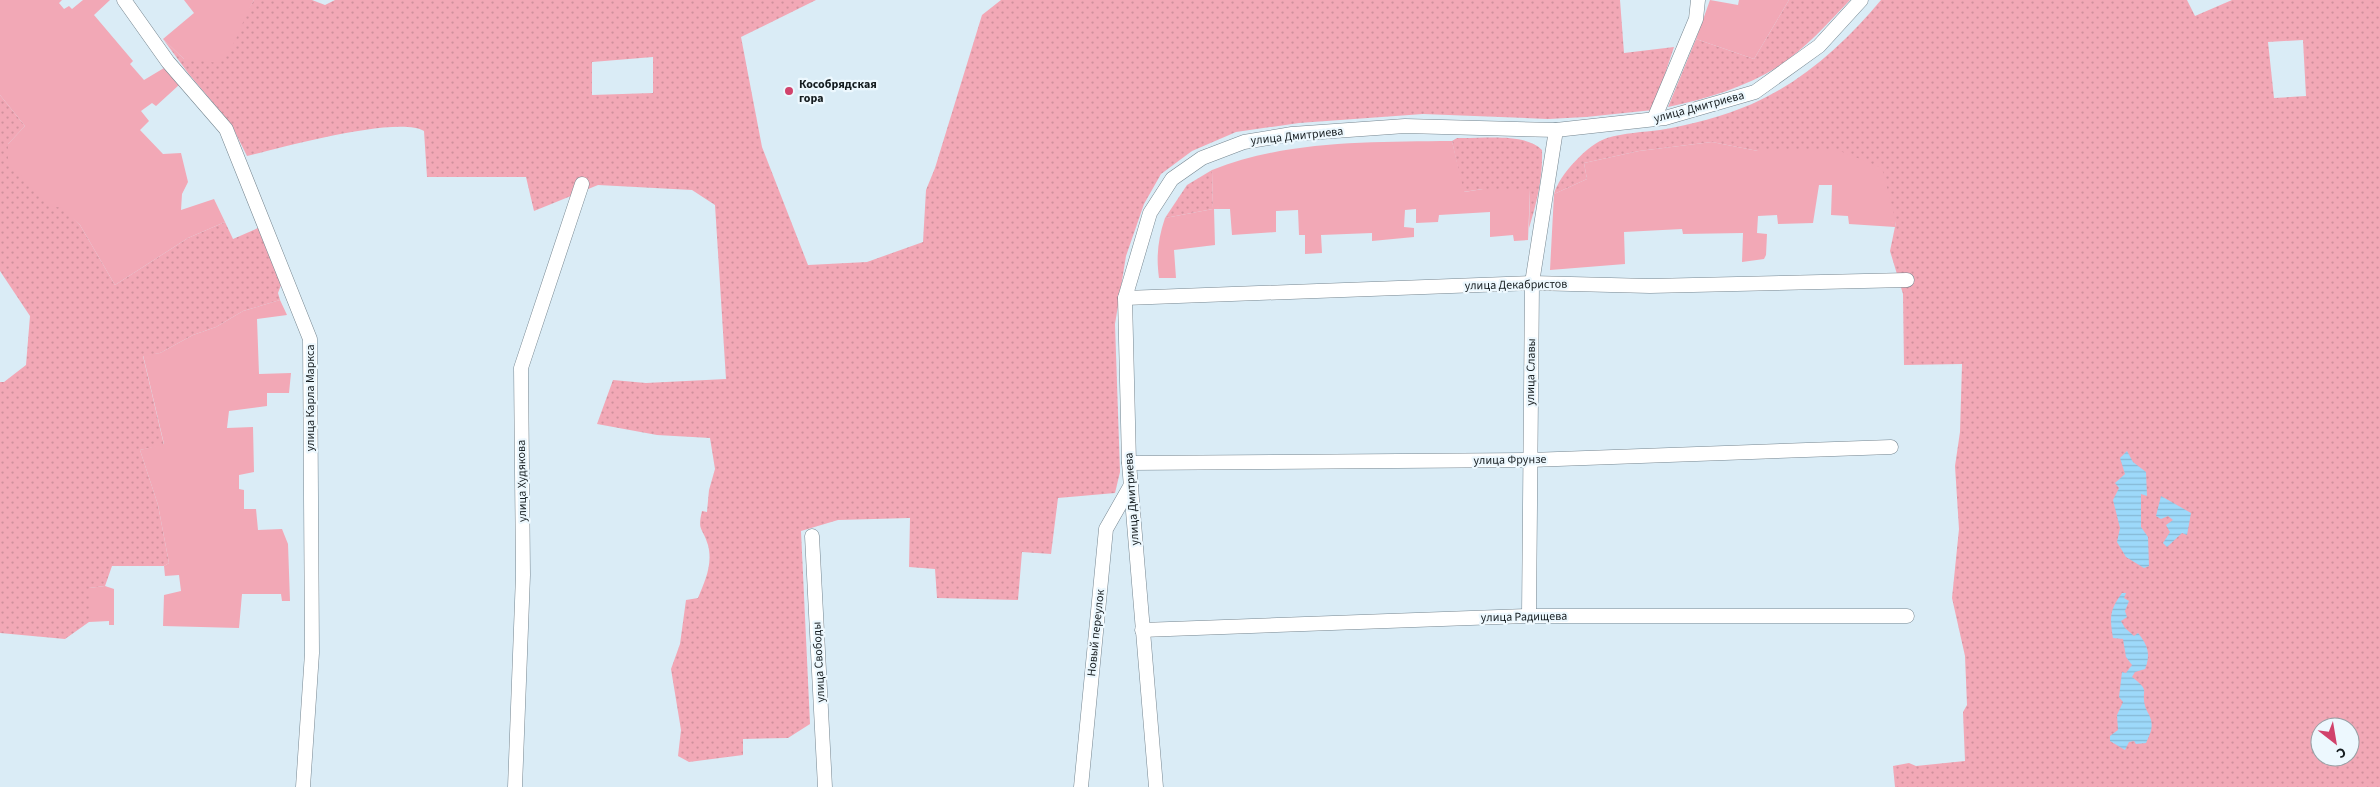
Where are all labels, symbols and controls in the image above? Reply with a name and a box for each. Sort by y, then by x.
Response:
place label: Кособрядская гора [799,76,877,107]
marker: Кособрядская гора [783,85,795,97]
street label: улица Дмитриева [1652,87,1746,127]
street label: улица Дмитриева [1250,123,1344,149]
street label: улица Декабристов [1465,276,1567,294]
street label: улица Славы [1522,338,1540,406]
street label: улица Карла Маркса [302,345,319,451]
street label: улица Худякова [513,440,531,522]
street label: улица Фрунзе [1473,451,1547,469]
street label: улица Дмитриева [1120,452,1144,546]
street label: Новый переулок [1083,589,1109,677]
street label: улица Радищева [1481,608,1567,626]
street label: улица Свободы [808,621,830,703]
north arrow [2310,717,2360,767]
text: С [2333,742,2350,763]

